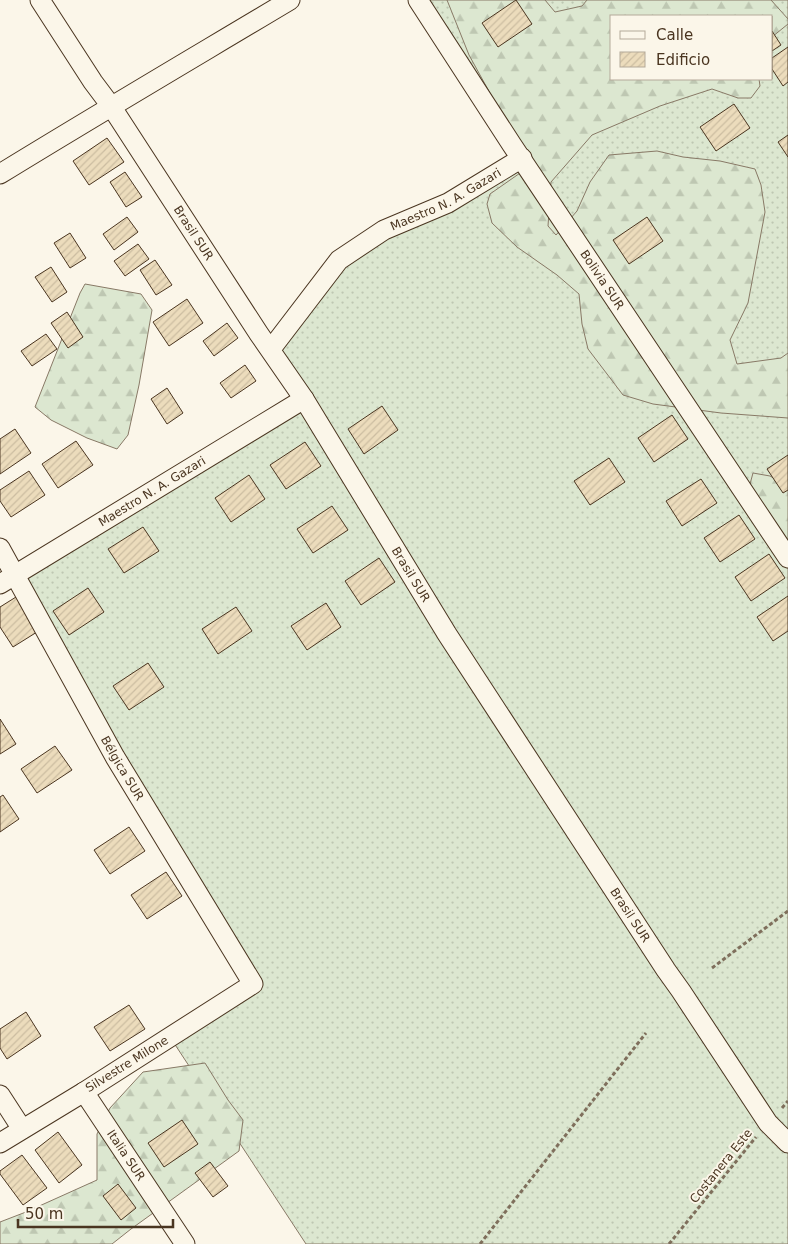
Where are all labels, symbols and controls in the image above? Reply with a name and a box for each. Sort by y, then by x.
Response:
legend [610,15,773,80]
text: Calle [656,26,693,44]
text: Edificio [656,51,710,69]
street label: Maestro N. A. Gazari [388,165,504,234]
street label: Brasil SUR [171,203,216,263]
street label: Bolivia SUR [577,247,627,312]
street label: Maestro N. A. Gazari [96,454,208,529]
street label: Brasil SUR [389,544,433,605]
street label: Bélgica SUR [98,734,147,803]
street label: Brasil SUR [607,885,653,945]
street label: Silvestre Milone [83,1033,171,1095]
street label: Costanera Este [687,1126,755,1206]
street label: Italia SUR [104,1127,148,1183]
scale bar [18,1196,172,1228]
text: 50 m [25,1205,63,1223]

